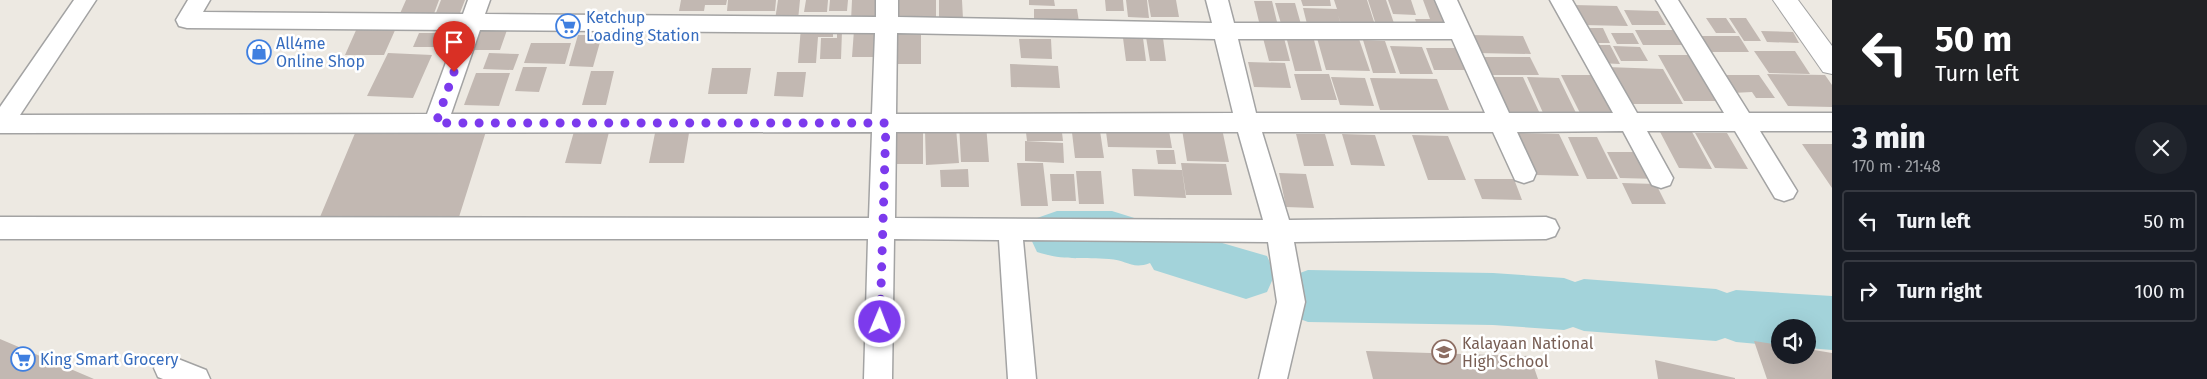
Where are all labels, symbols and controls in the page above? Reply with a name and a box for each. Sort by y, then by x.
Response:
place label: Ketchup Loading Station [586,8,700,45]
supermarket icon: Ketchup Loading Station [555,13,581,39]
text: 50 m [1935,18,2012,60]
icon: left [1852,20,1917,85]
pin [433,21,475,72]
icon: arrive [440,28,468,56]
place label: All4me Online Shop [276,34,365,71]
shop icon: All4me Online Shop [246,39,272,65]
text: Turn left [1935,60,2019,87]
text: 3 min [1852,120,1926,156]
button: close [2135,122,2187,174]
text: 170 m · 21:48 [1852,157,1941,176]
icon: left [1854,207,1882,235]
text: Turn left [1897,210,1971,233]
text: 50 m [2144,210,2185,233]
icon: right [1854,277,1882,305]
text: Turn right [1897,280,1982,303]
text: 100 m [2134,280,2185,303]
position arrow [853,295,905,347]
map controls [1771,319,1816,364]
button: sound [1771,319,1816,364]
place label: Kalayaan National High School [1462,334,1594,371]
school or university icon: Kalayaan National High School [1431,339,1457,365]
supermarket icon: King Smart Grocery [10,346,36,372]
place label: King Smart Grocery [40,350,179,369]

